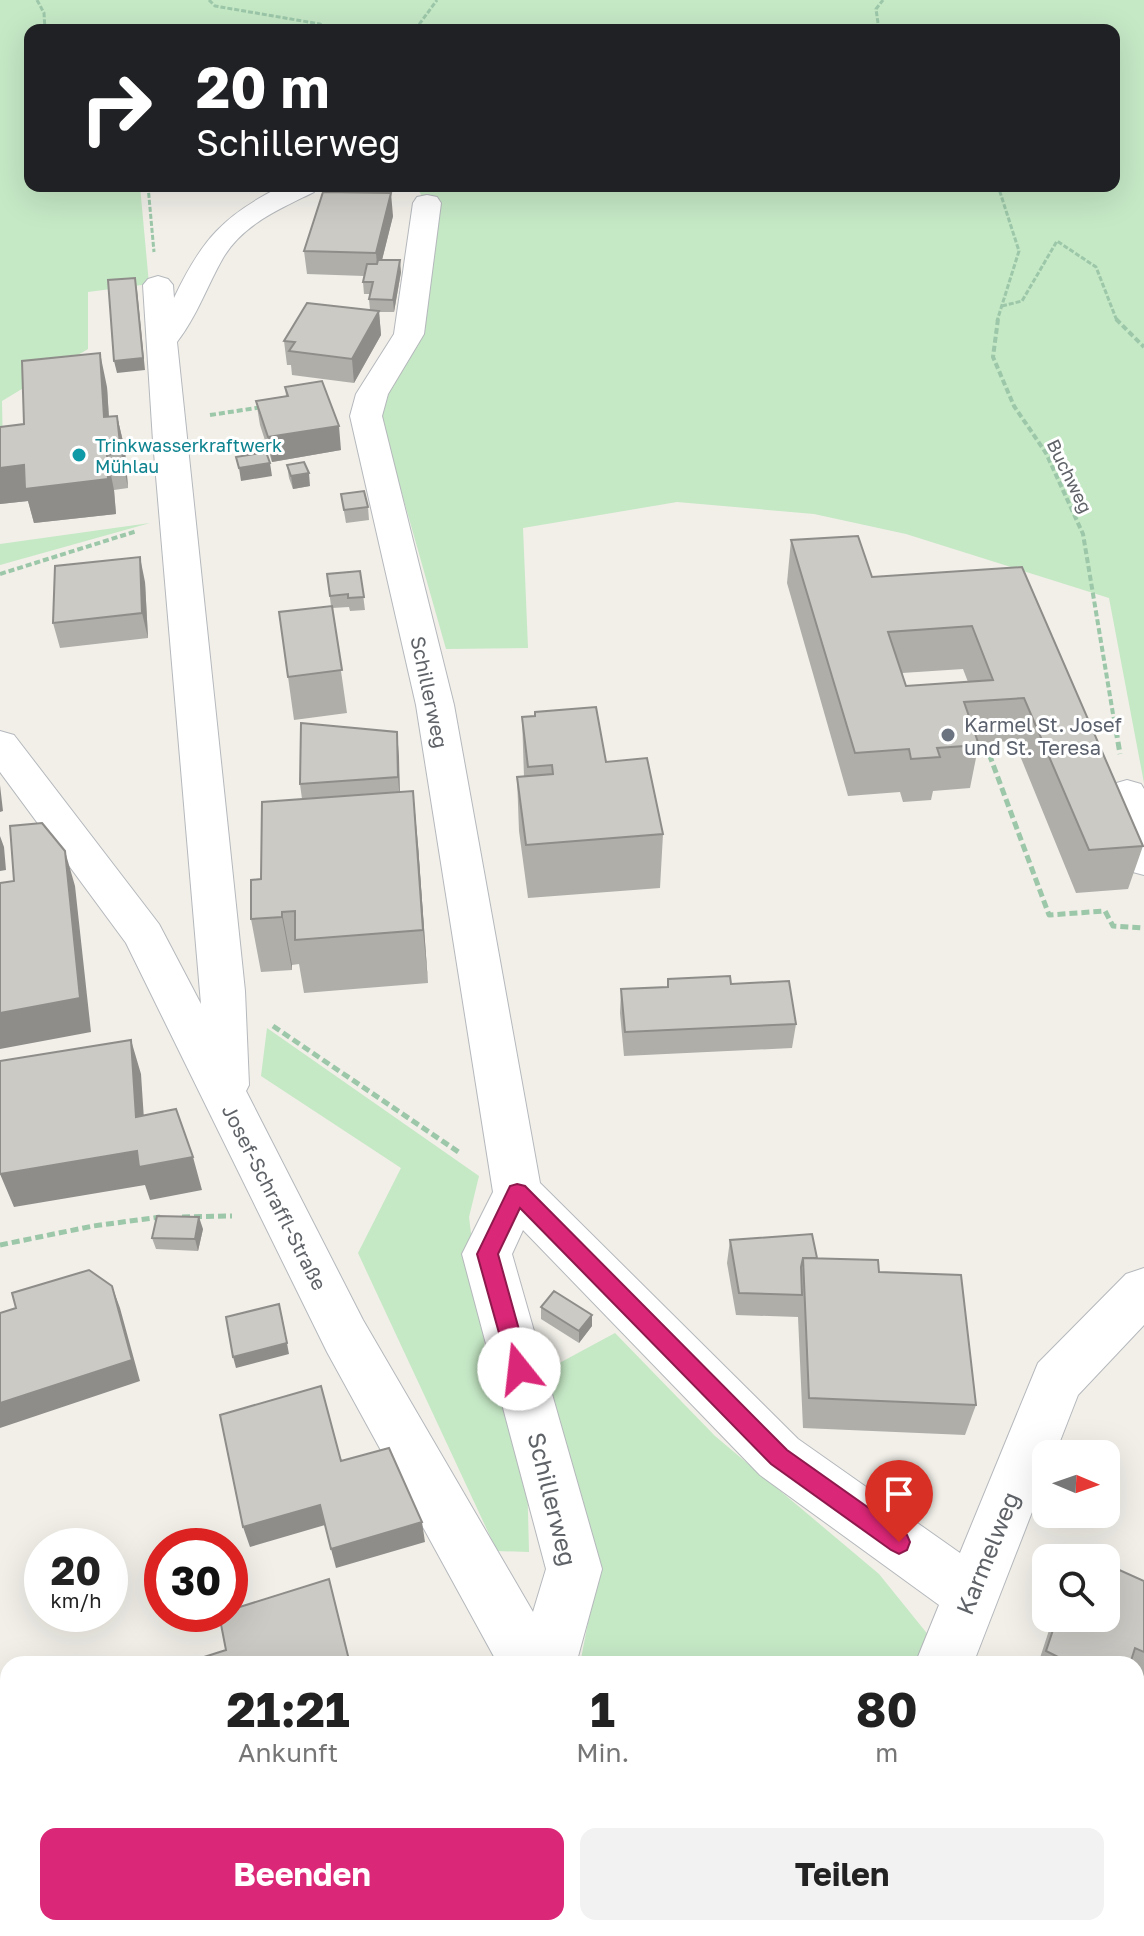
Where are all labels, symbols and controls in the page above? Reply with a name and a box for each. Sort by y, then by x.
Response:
text: 20 m [196,53,330,120]
icon: right [64,56,168,160]
text: Schillerweg [196,121,401,164]
place label: Trinkwasserkraftwerk Mühlau [95,434,282,477]
street label: Buchweg [1043,435,1097,517]
marker: Trinkwasserkraftwerk Mühlau [70,446,88,464]
street label: Schillerweg [406,634,454,750]
place label: Karmel St. Josef und St. Teresa [964,712,1122,759]
marker: Karmel St. Josef und St. Teresa [939,726,957,744]
street label: Josef-Schraffl-Straße [218,1100,332,1294]
position arrow [477,1327,561,1411]
street label: Schillerweg [522,1429,584,1569]
north arrow [1032,1440,1120,1528]
map controls [1032,1440,1120,1632]
pin [865,1460,933,1542]
icon: arrive [877,1472,921,1516]
street label: Karmelweg [949,1487,1025,1619]
speed limit sign: 30 [144,1528,248,1632]
button: search [1032,1544,1120,1632]
text: 20 [51,1546,101,1594]
text: km/h [51,1588,101,1612]
text: 21:21 [226,1680,350,1738]
text: 1 [590,1680,615,1738]
text: 80 [856,1680,918,1738]
text: Ankunft [238,1737,338,1768]
text: Min. [576,1737,629,1768]
text: m [875,1737,898,1768]
button: Beenden [40,1828,564,1920]
button: Teilen [580,1828,1104,1920]

